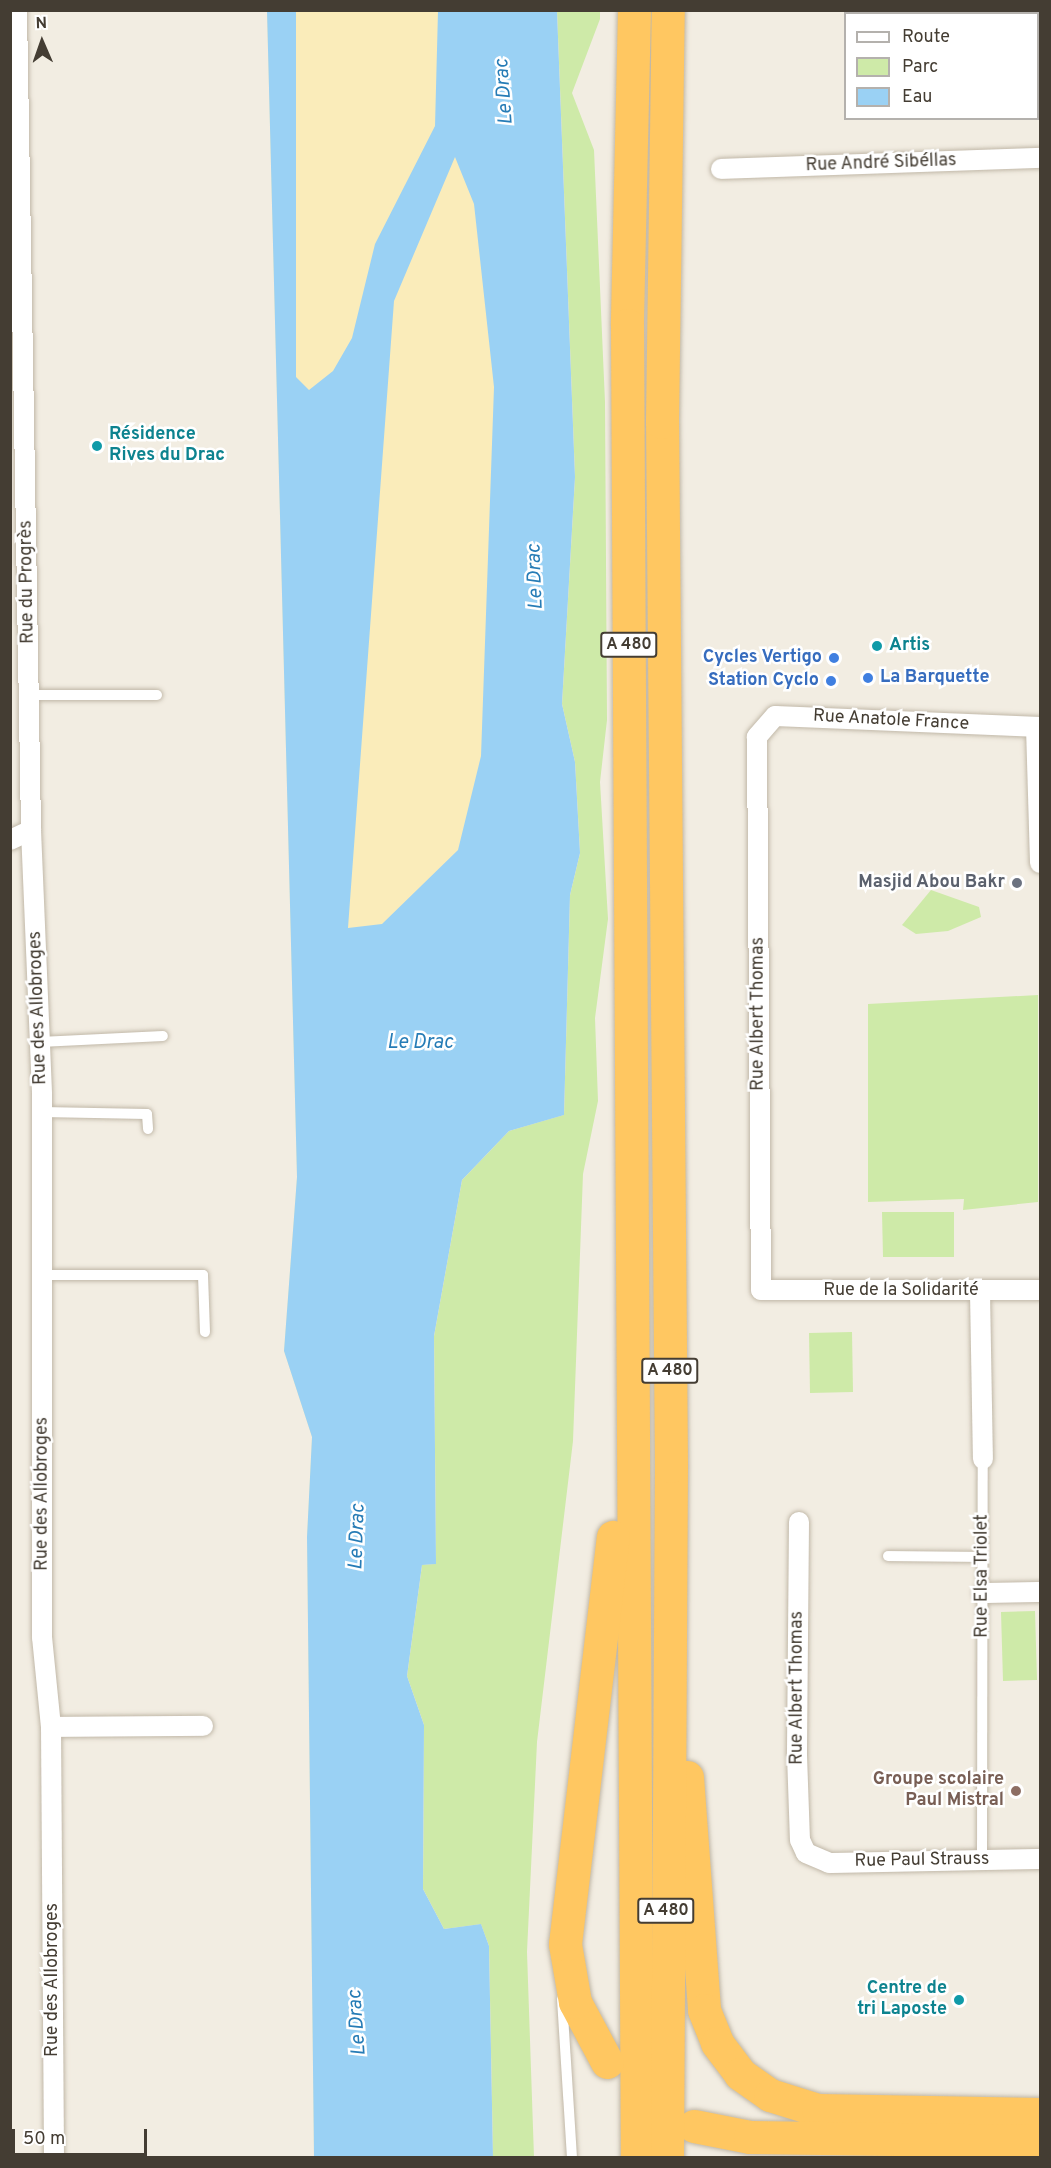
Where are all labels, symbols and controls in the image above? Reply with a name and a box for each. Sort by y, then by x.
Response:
north arrow [12,12,72,72]
legend [844,12,1039,120]
text: N [35,14,47,34]
text: Route [902,26,950,49]
text: Parc [902,56,938,79]
water label: Le Drac [491,58,519,126]
text: Eau [902,86,932,109]
street label: Rue André Sibéllas [805,151,957,177]
place label: Résidence Rives du Drac [109,425,225,468]
marker: Résidence Rives du Drac [90,439,104,453]
street label: Rue du Progrès [16,520,40,644]
water label: Le Drac [523,544,549,610]
road number: A 480 [599,632,659,658]
place label: Artis [889,635,930,657]
marker: Artis [870,639,884,653]
place label: Cycles Vertigo [702,647,822,669]
marker: Cycles Vertigo [827,651,841,665]
place label: La Barquette [880,667,989,689]
place label: Station Cyclo [708,670,819,692]
marker: La Barquette [861,671,875,685]
marker: Station Cyclo [824,674,838,688]
street label: Rue Anatole France [812,706,970,736]
place label: Masjid Abou Bakr [858,872,1005,894]
marker: Masjid Abou Bakr [1010,876,1024,890]
street label: Rue des Allobroges [26,930,52,1086]
street label: Rue Albert Thomas [748,936,770,1092]
water label: Le Drac [387,1031,453,1055]
street label: Rue de la Solidarité [823,1280,979,1302]
road number: A 480 [640,1358,700,1384]
street label: Rue des Allobroges [32,1417,54,1571]
water label: Le Drac [345,1504,371,1570]
street label: Rue Elsa Triolet [972,1514,994,1638]
street label: Rue Albert Thomas [787,1610,809,1766]
place label: Groupe scolaire Paul Mistral [873,1770,1004,1812]
marker: Groupe scolaire Paul Mistral [1009,1784,1023,1798]
street label: Rue Paul Strauss [854,1849,990,1873]
road number: A 480 [636,1898,696,1924]
street label: Rue des Allobroges [42,1903,64,2057]
place label: Centre de tri Laposte [857,1979,947,2022]
water label: Le Drac [344,1989,372,2057]
marker: Centre de tri Laposte [952,1993,966,2007]
scale bar [15,2117,150,2155]
text: 50 m [23,2128,65,2151]

